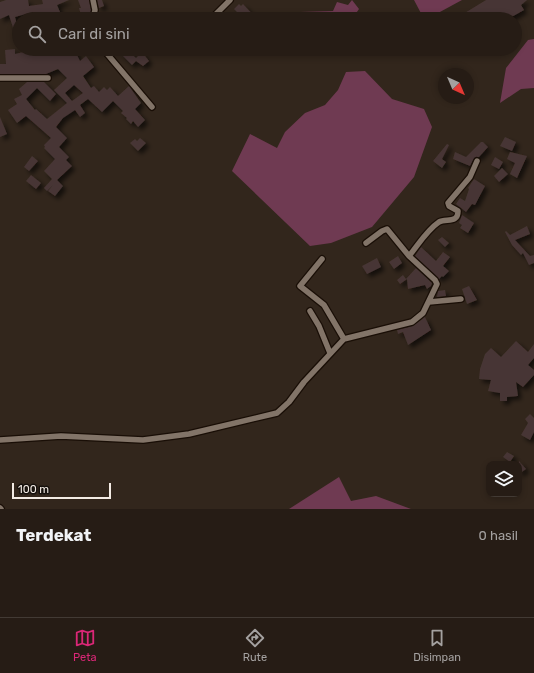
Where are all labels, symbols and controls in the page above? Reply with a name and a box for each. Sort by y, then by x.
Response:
search box [12,12,522,56]
icon: search [26,23,48,45]
text: Cari di sini [58,25,130,43]
north arrow [438,68,474,104]
map controls [486,461,522,497]
button: layers [486,461,522,497]
scale bar [12,481,111,500]
text: 100 m [18,483,49,496]
text: Terdekat [16,525,91,545]
text: 0 hasil [479,528,518,543]
tab: Peta [73,627,97,664]
tab: Rute [243,627,267,664]
tab: Disimpan [413,627,461,664]

